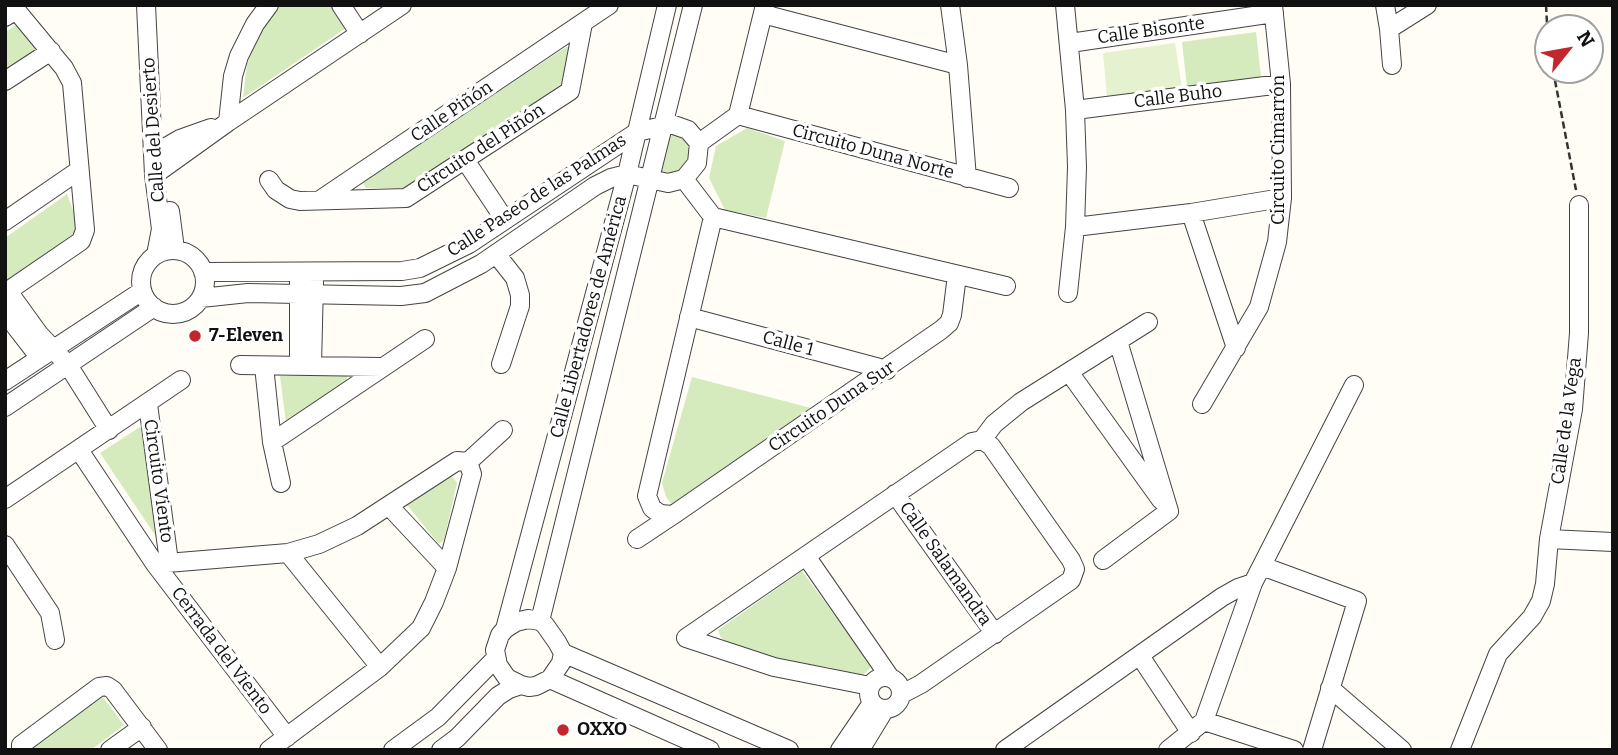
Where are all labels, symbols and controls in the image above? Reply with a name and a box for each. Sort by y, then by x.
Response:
street label: Calle Bisonte [1096,13,1206,49]
north arrow [1534,14,1604,84]
text: N [1572,27,1599,51]
street label: Calle del Desierto [138,57,170,203]
street label: Circuito Cimarrón [1268,75,1290,225]
street label: Calle Piñón [407,77,497,147]
street label: Calle Buho [1133,81,1223,113]
street label: Circuito del Piñón [413,100,549,198]
street label: Circuito Duna Norte [790,120,956,184]
street label: Calle Paseo de las Palmas [443,130,631,262]
street label: Calle Libertadores de América [546,193,632,441]
place label: 7-Eleven [209,325,283,347]
street label: Calle 1 [760,327,816,361]
marker: 7-Eleven [187,328,203,344]
street label: Calle de la Vega [1547,356,1587,486]
street label: Circuito Duna Sur [765,357,899,457]
street label: Circuito Viento [139,418,177,544]
street label: Calle Salamandra [894,498,996,630]
street label: Cerrada del Viento [166,583,276,719]
place label: OXXO [577,719,627,741]
marker: OXXO [555,722,571,738]

